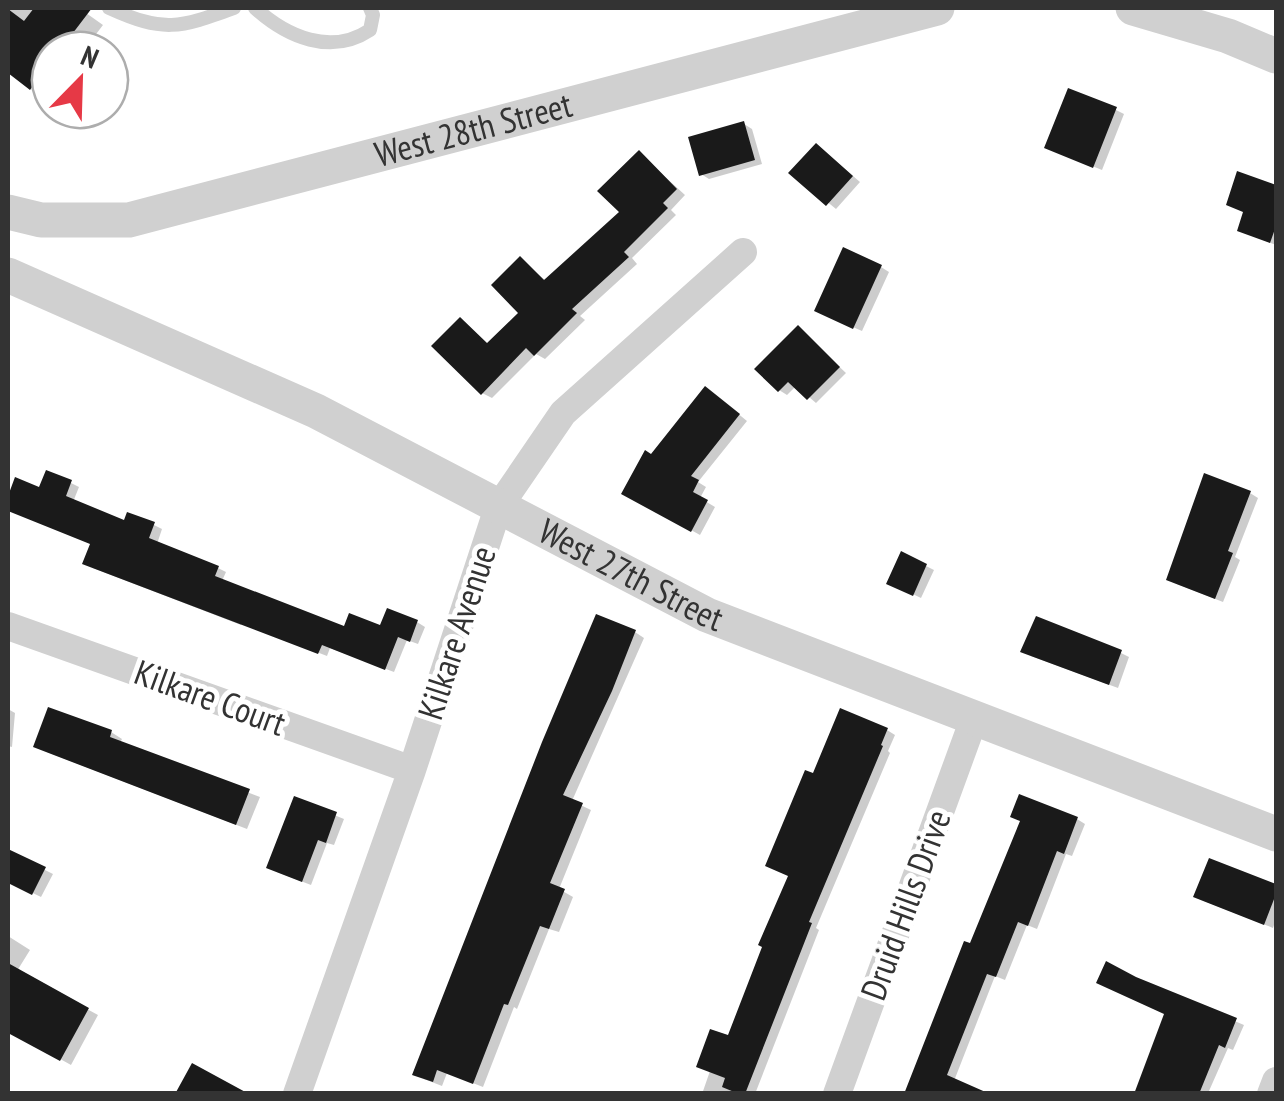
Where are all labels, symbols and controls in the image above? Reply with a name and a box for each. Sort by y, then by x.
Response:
north arrow [30,30,130,130]
text: N [76,37,104,77]
street label: West 28th Street [370,81,577,177]
street label: West 27th Street [531,507,730,641]
street label: Kilkare Avenue [406,540,506,725]
street label: Kilkare Court [128,649,293,746]
street label: Druid Hills Drive [849,803,961,1006]

